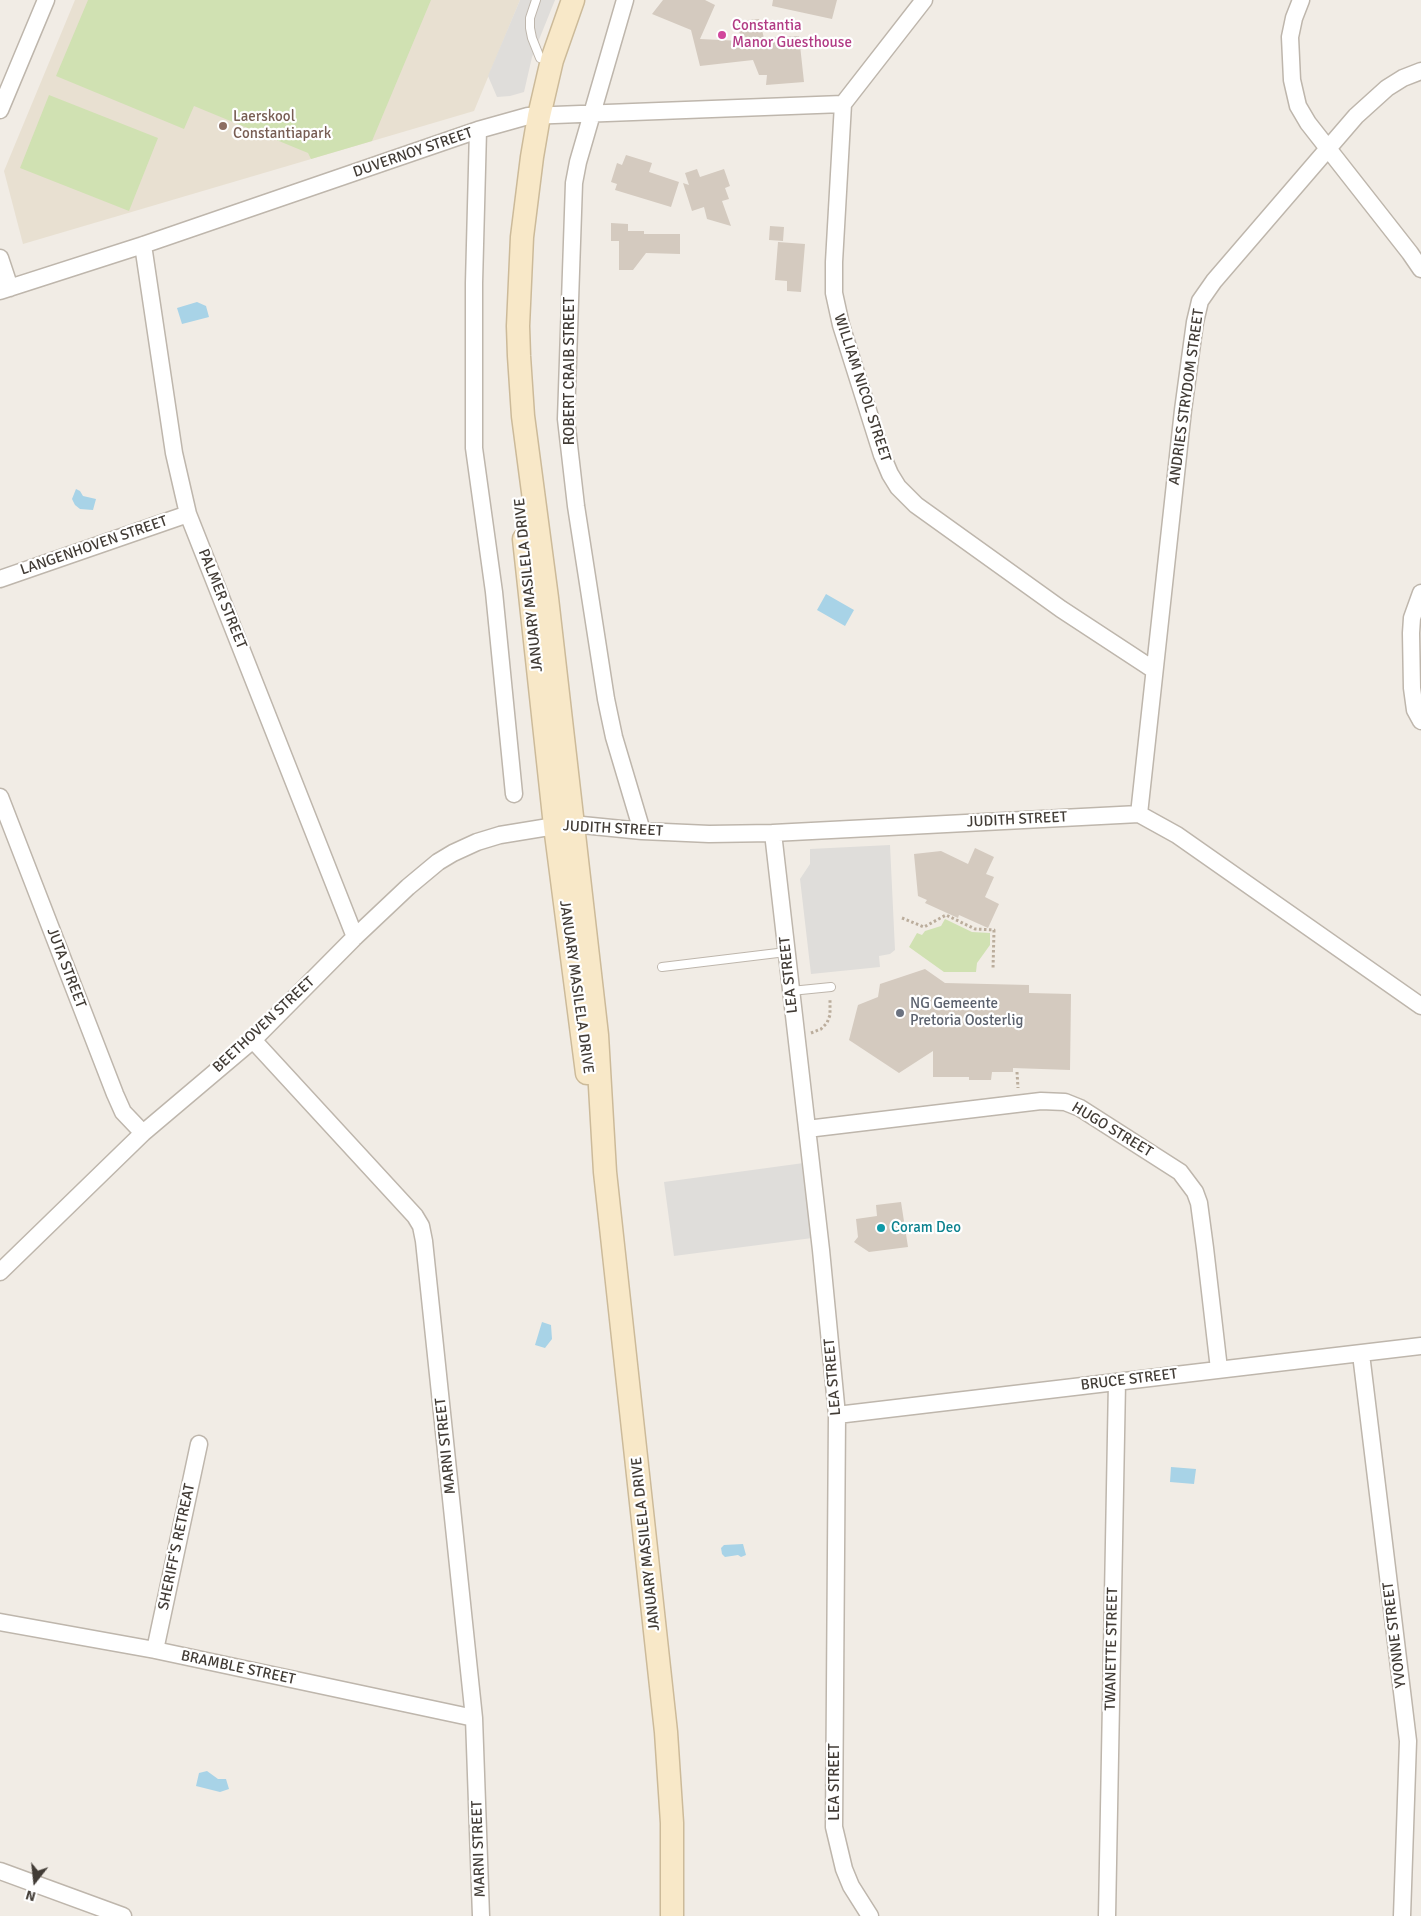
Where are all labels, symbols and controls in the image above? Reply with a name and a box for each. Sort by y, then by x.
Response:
place label: Constantia Manor Guesthouse [732,17,852,52]
marker: Constantia Manor Guesthouse [716,29,728,41]
place label: Laerskool Constantiapark [233,108,331,143]
marker: Laerskool Constantiapark [217,120,229,132]
street label: DUVERNOY STREET [351,124,475,182]
street label: ROBERT CRAIB STREET [561,297,579,445]
street label: ANDRIES STRYDOM STREET [1166,308,1208,486]
street label: WILLIAM NICOL STREET [830,312,894,464]
street label: JANUARY MASILELA DRIVE [511,497,547,673]
street label: LANGENHOVEN STREET [18,512,170,580]
street label: PALMER STREET [194,546,250,652]
street label: JUDITH STREET [966,808,1068,832]
street label: JUDITH STREET [562,817,664,841]
street label: JANUARY MASILELA DRIVE [555,899,597,1075]
street label: JUTA STREET [42,925,90,1011]
street label: LEA STREET [776,936,802,1014]
street label: BEETHOVEN STREET [209,973,319,1077]
place label: NG Gemeente Pretoria Oosterlig [910,995,1023,1030]
marker: NG Gemeente Pretoria Oosterlig [894,1007,906,1019]
street label: HUGO STREET [1068,1099,1156,1161]
place label: Coram Deo [891,1219,961,1237]
marker: Coram Deo [875,1222,887,1234]
street label: LEA STREET [821,1338,845,1416]
street label: BRUCE STREET [1080,1365,1178,1395]
street label: MARNI STREET [432,1397,460,1495]
street label: JANUARY MASILELA DRIVE [628,1456,664,1632]
street label: SHERIFF'S RETREAT [155,1482,199,1612]
street label: YVONNE STREET [1380,1581,1410,1689]
street label: TWANETTE STREET [1102,1587,1122,1711]
street label: BRAMBLE STREET [179,1647,297,1689]
street label: LEA STREET [826,1743,844,1821]
street label: MARNI STREET [468,1800,490,1898]
north arrow [10,1856,60,1906]
text: N [24,1886,38,1905]

